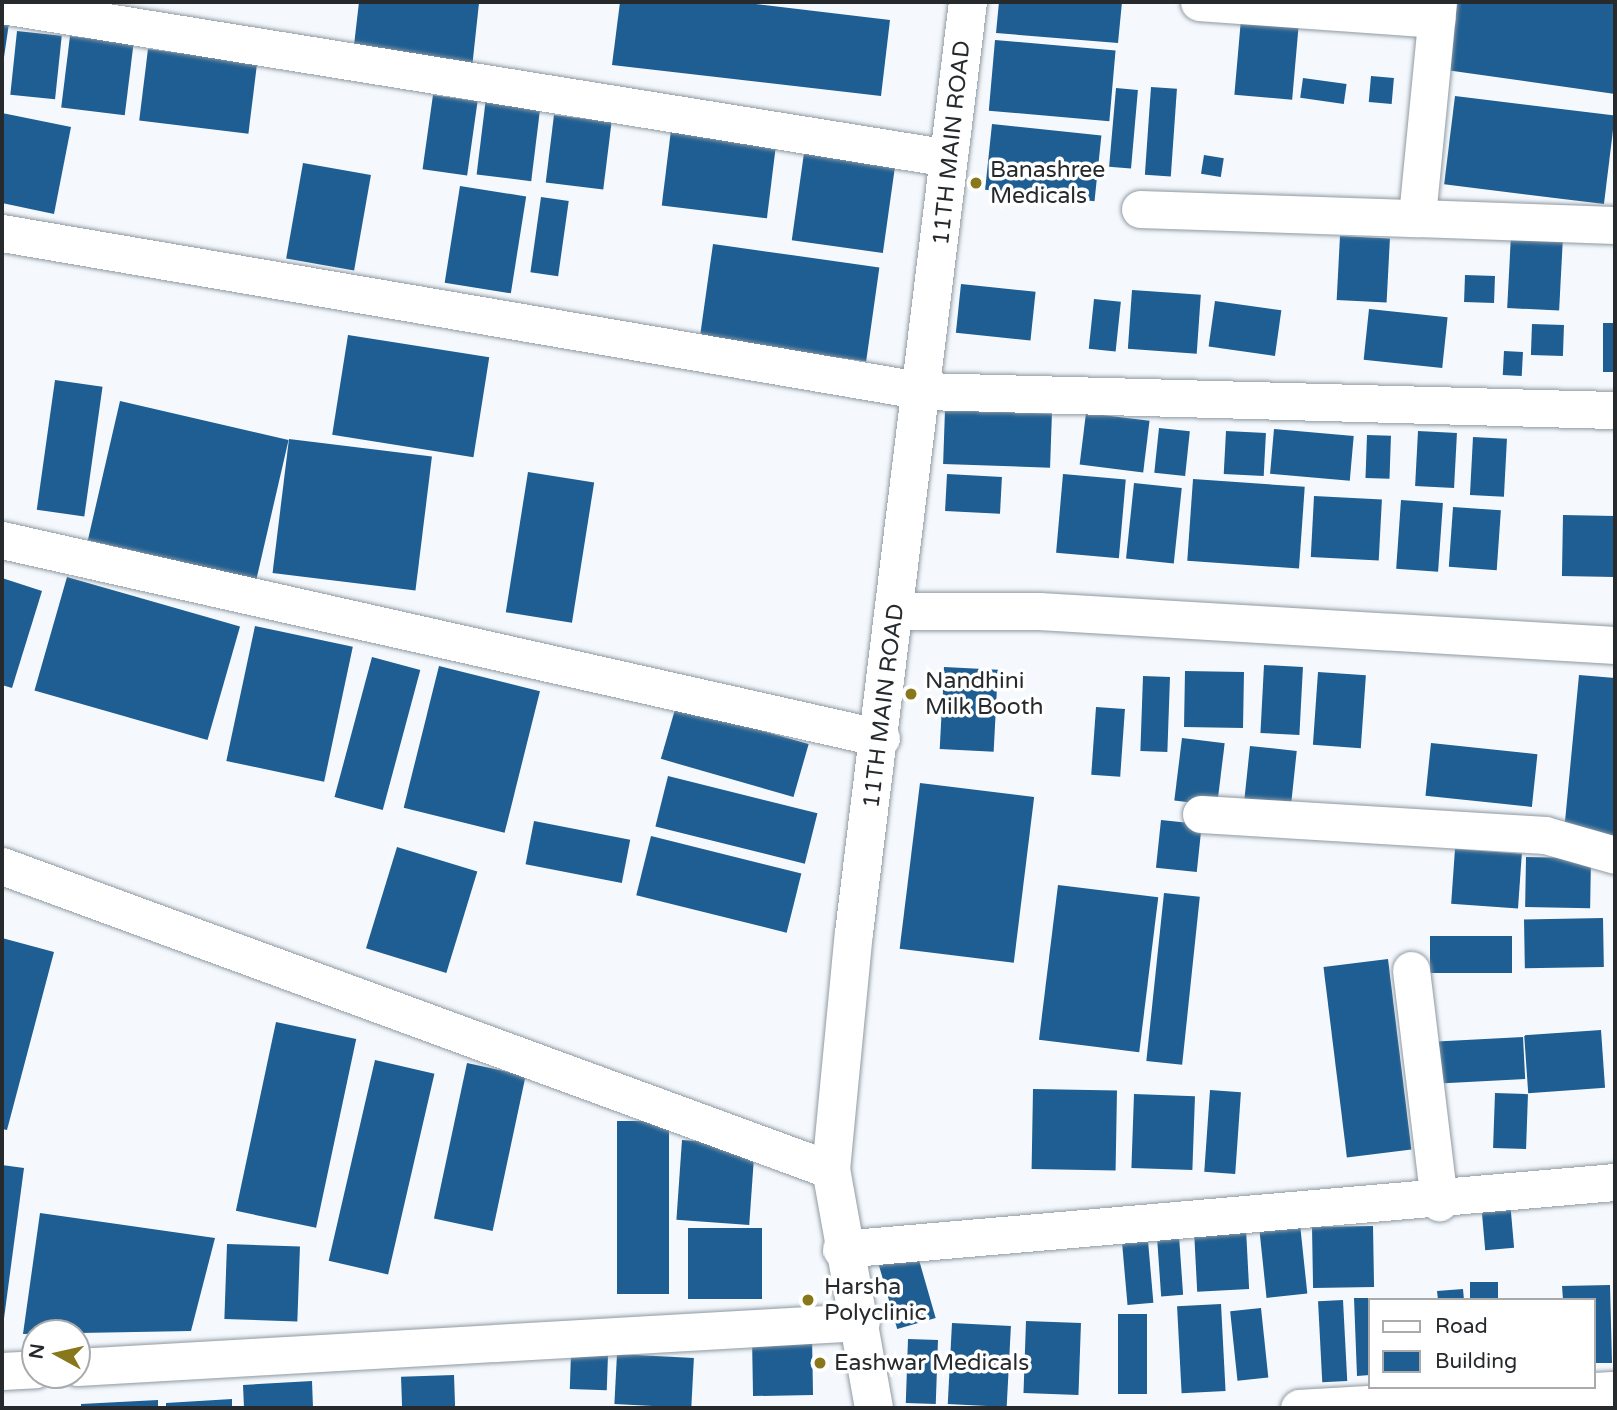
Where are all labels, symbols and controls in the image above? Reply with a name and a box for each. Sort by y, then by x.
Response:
street label: 11TH MAIN ROAD [928,39,976,247]
place label: Banashree Medicals [990,156,1105,210]
marker: Banashree Medicals [968,175,984,191]
street label: 11TH MAIN ROAD [858,602,910,810]
place label: Nandhini Milk Booth [925,667,1043,721]
marker: Nandhini Milk Booth [903,686,919,702]
place label: Harsha Polyclinic [824,1273,927,1327]
marker: Harsha Polyclinic [798,1290,818,1310]
legend [1368,1298,1596,1389]
text: Road [1435,1314,1488,1339]
north arrow [21,1319,91,1389]
text: N [25,1342,49,1360]
place label: Eashwar Medicals [834,1349,1029,1377]
text: Building [1435,1349,1517,1374]
marker: Eashwar Medicals [812,1355,828,1371]

